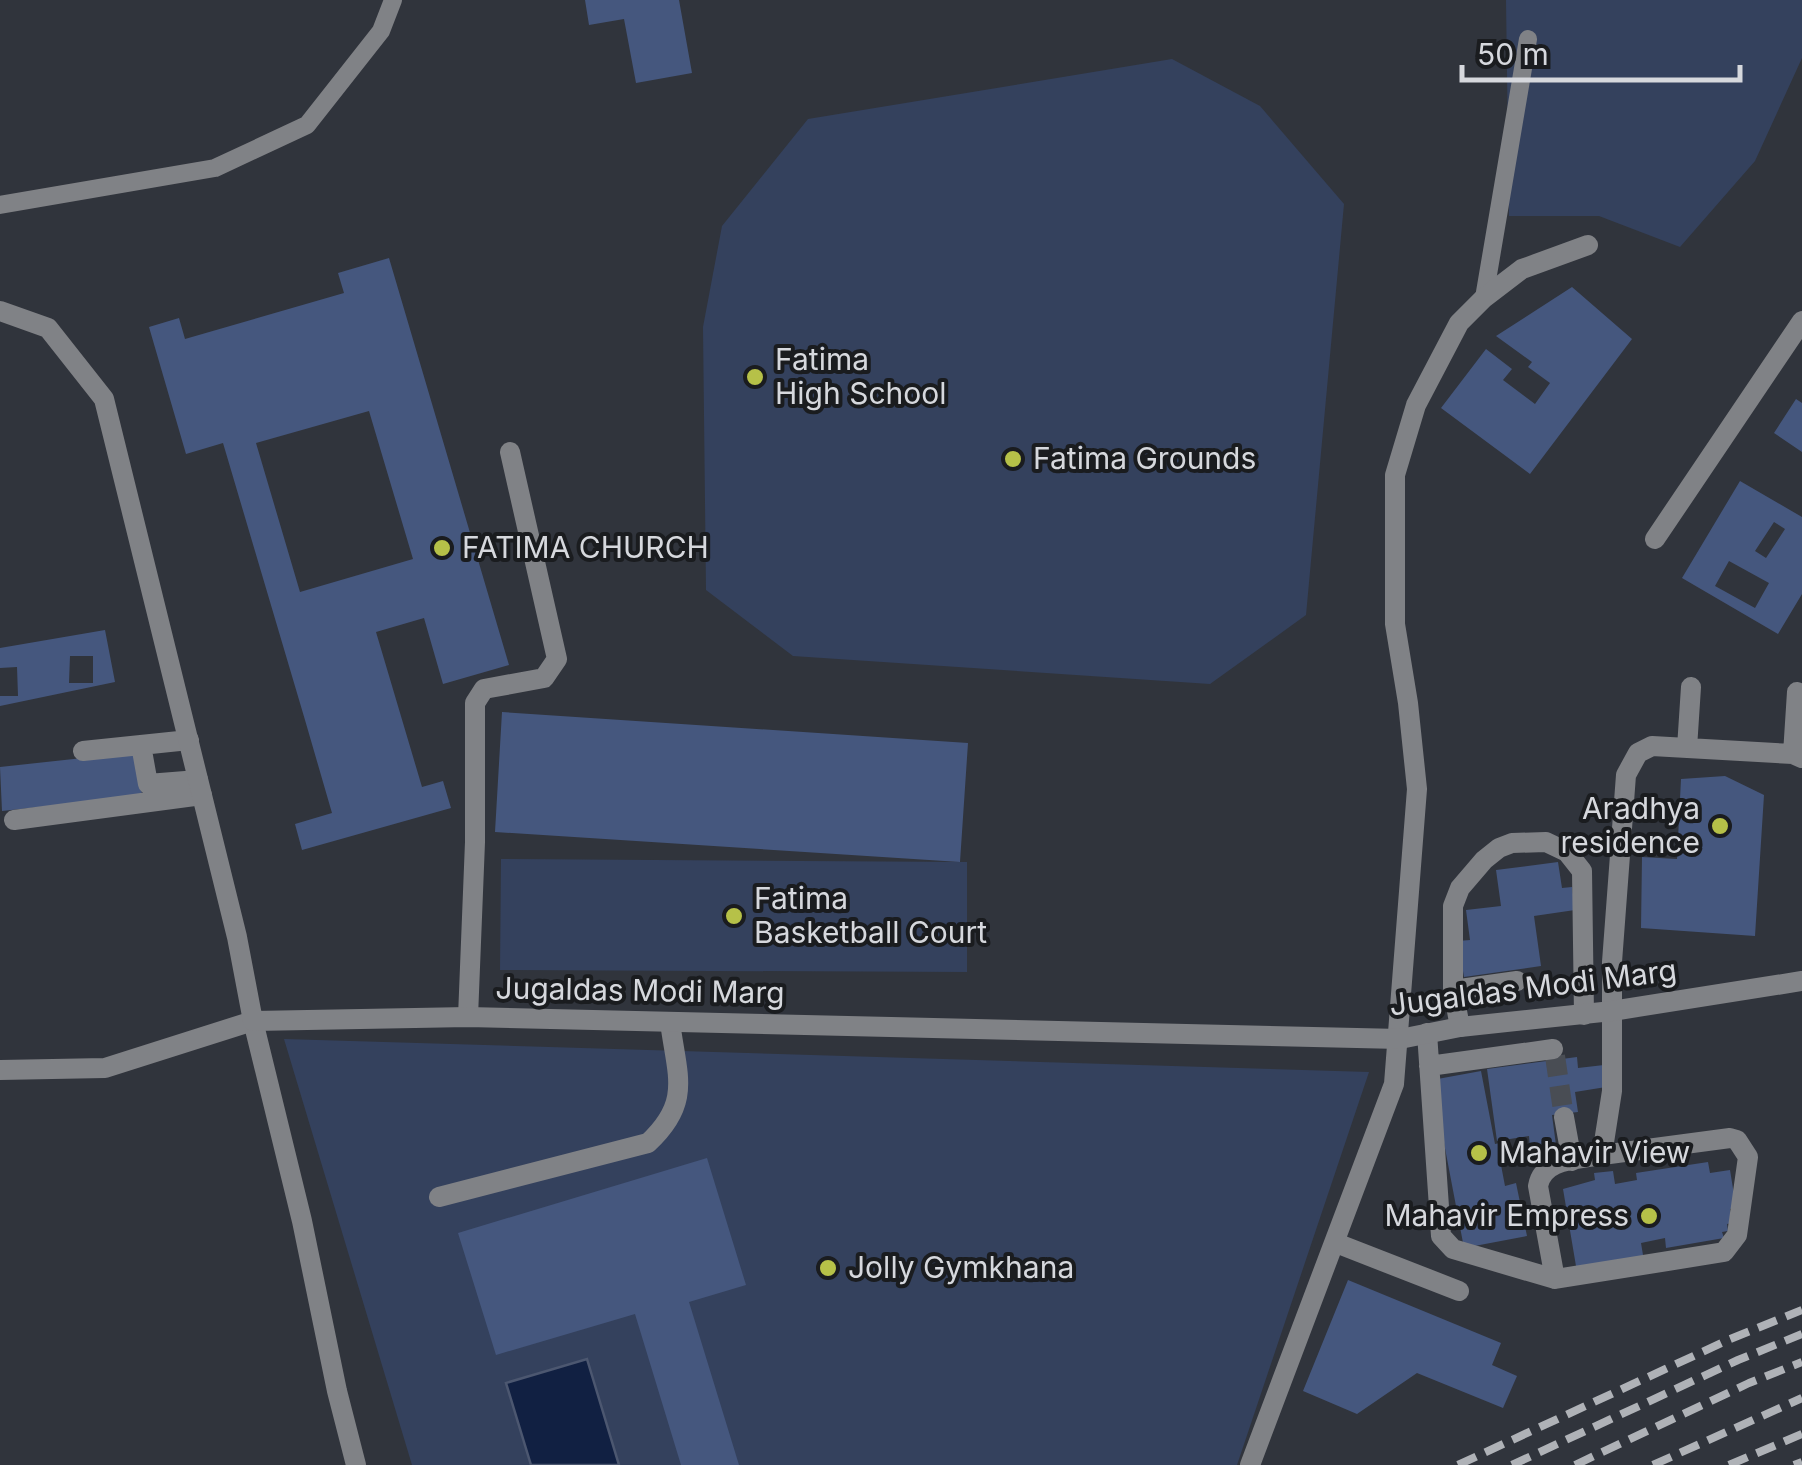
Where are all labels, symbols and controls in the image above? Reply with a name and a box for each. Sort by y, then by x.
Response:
scale bar [1462,20,1740,82]
text: 50 m [1477,36,1549,72]
place label: Fatima High School [775,341,947,411]
marker: Fatima High School [744,366,766,388]
place label: Fatima Grounds [1033,440,1256,476]
marker: Fatima Grounds [1002,448,1024,470]
place label: FATIMA CHURCH [462,529,709,565]
marker: FATIMA CHURCH [431,537,453,559]
place label: Aradhya residence [1560,790,1700,860]
marker: Aradhya residence [1709,815,1731,837]
place label: Fatima Basketball Court [754,880,987,950]
marker: Fatima Basketball Court [723,905,745,927]
street label: Jugaldas Modi Marg [1387,952,1679,1022]
street label: Jugaldas Modi Marg [495,969,785,1011]
place label: Mahavir View [1499,1134,1690,1170]
marker: Mahavir View [1468,1142,1490,1164]
place label: Mahavir Empress [1384,1197,1629,1233]
marker: Mahavir Empress [1638,1205,1660,1227]
place label: Jolly Gymkhana [848,1249,1074,1285]
marker: Jolly Gymkhana [817,1257,839,1279]

